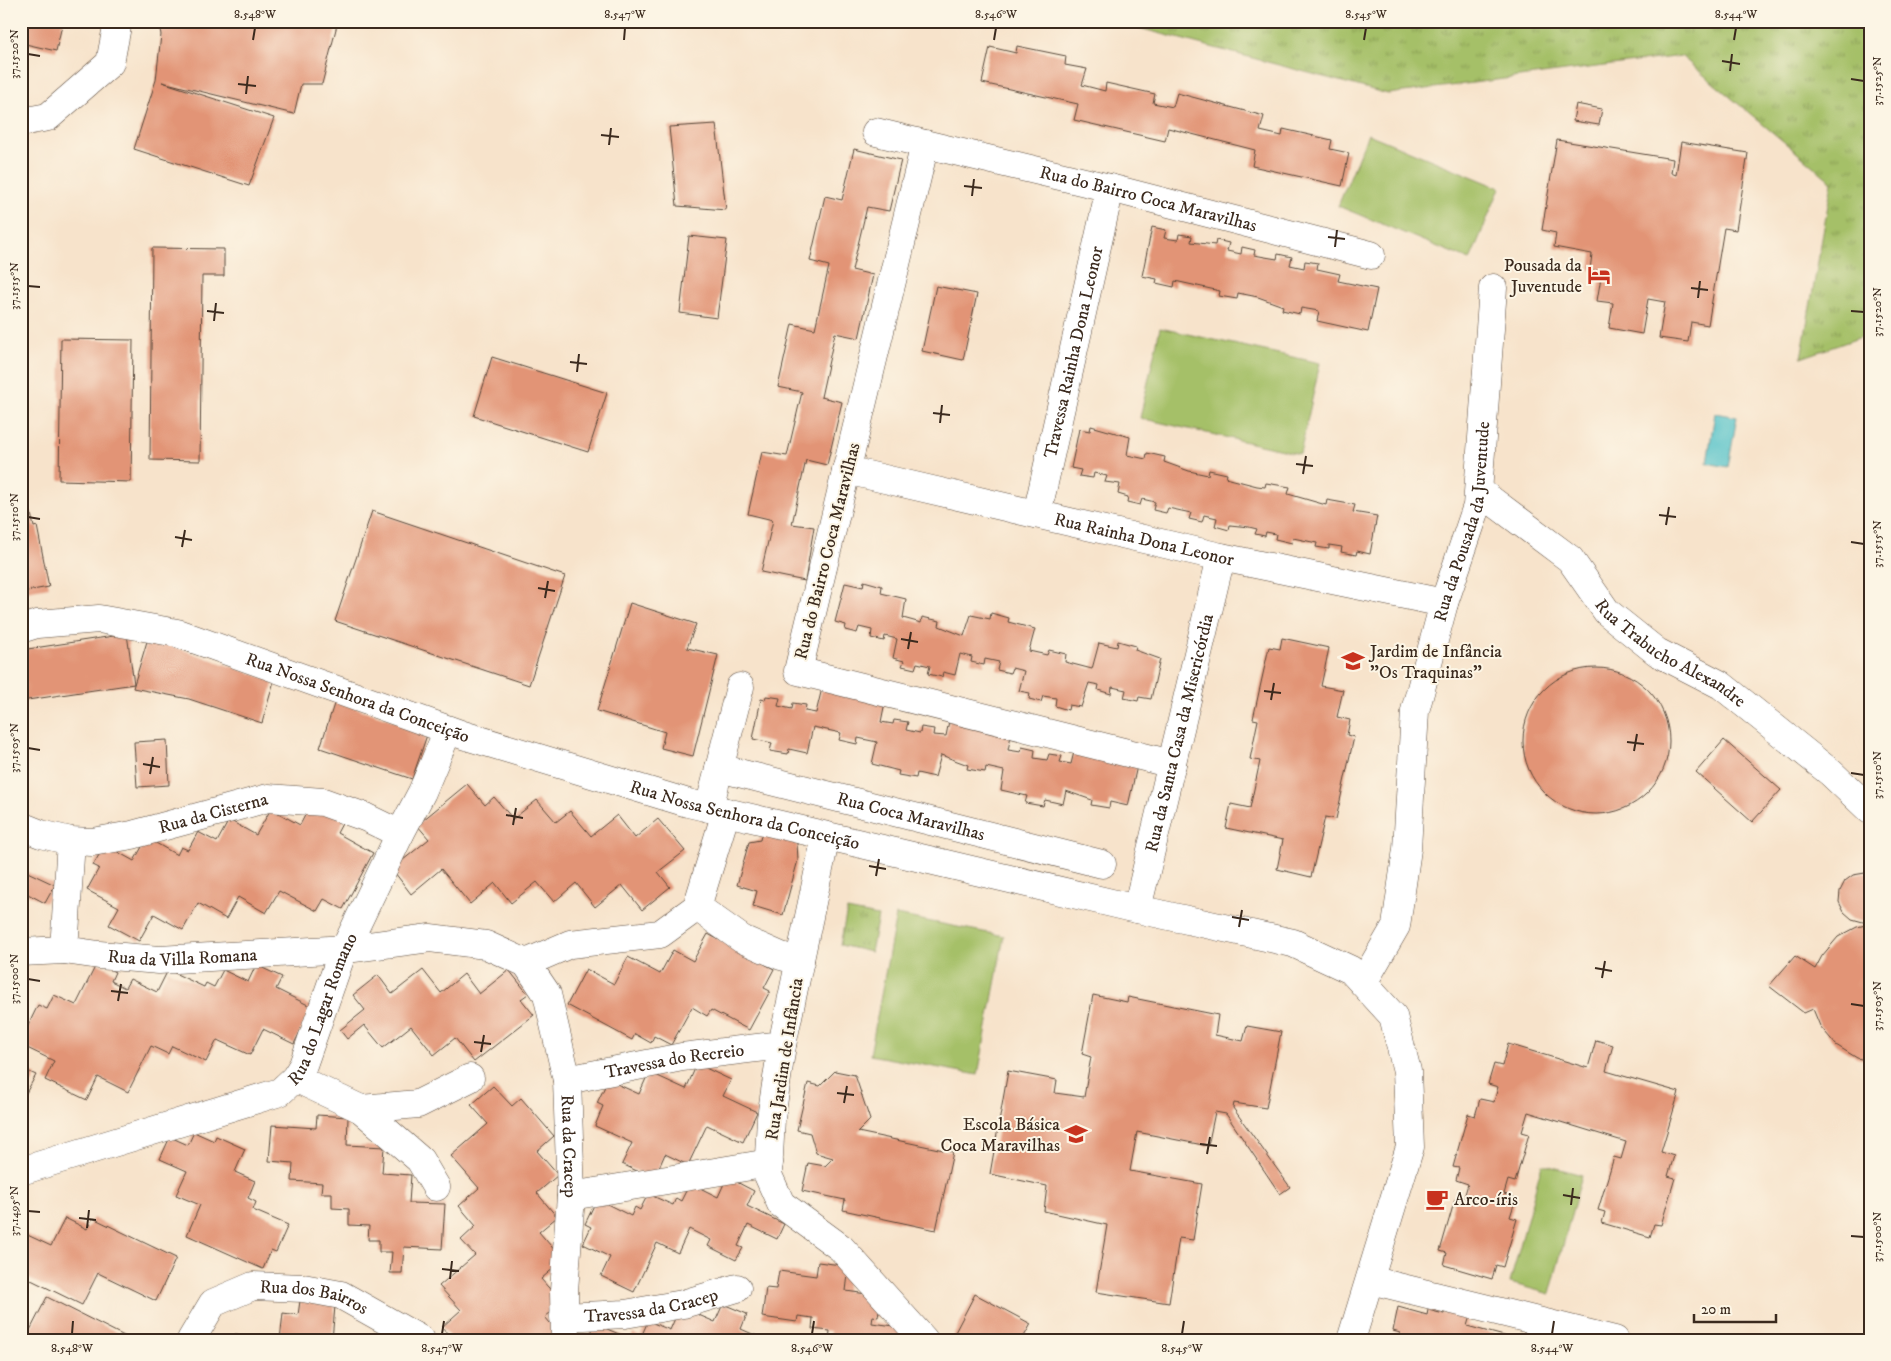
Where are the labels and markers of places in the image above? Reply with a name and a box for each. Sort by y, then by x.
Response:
place label: Pousada da Juventude [1504,255,1582,298]
hotel icon: Pousada da Juventude [1586,262,1612,288]
place label: Jardim de Infância "Os Traquinas" [1368,641,1502,684]
school or university icon: Jardim de Infância "Os Traquinas" [1340,648,1366,674]
place label: Escola Básica Coca Maravilhas [941,1114,1060,1157]
school or university icon: Escola Básica Coca Maravilhas [1063,1121,1089,1147]
cafe icon: Arco-íris [1424,1186,1450,1212]
place label: Arco-íris [1454,1189,1518,1211]

